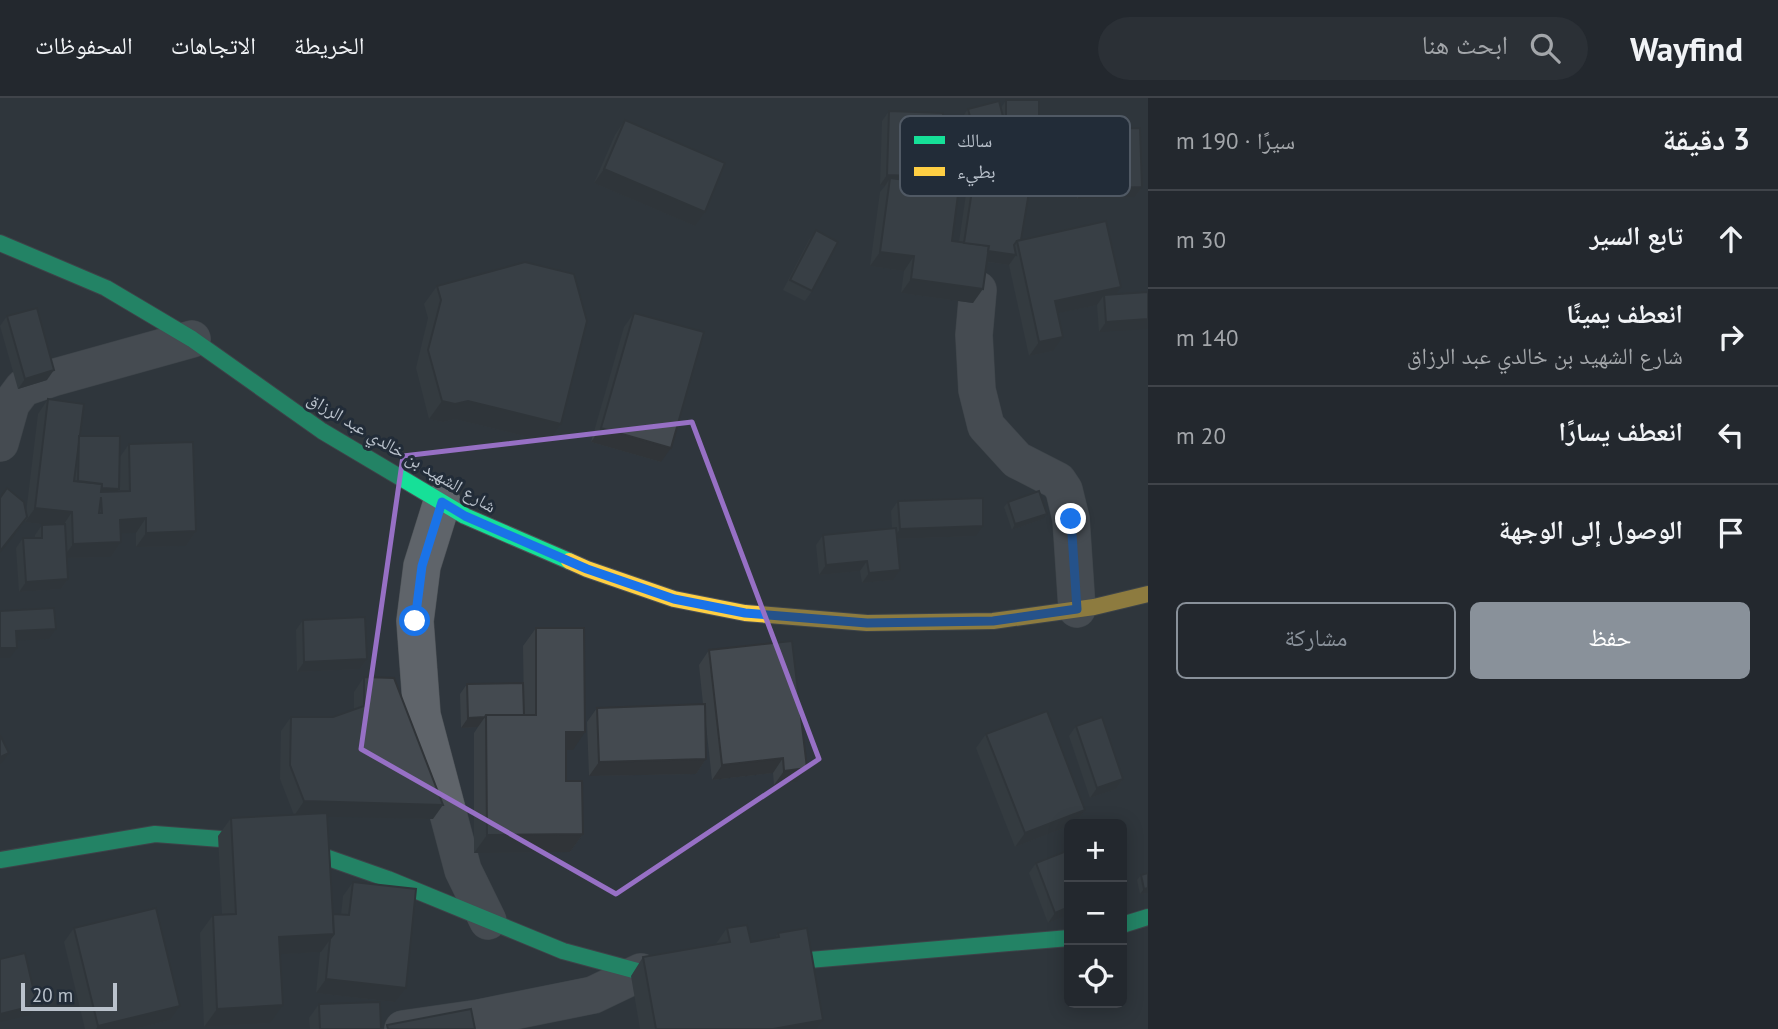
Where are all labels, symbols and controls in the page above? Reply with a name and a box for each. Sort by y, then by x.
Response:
search box [1098,17,1588,80]
text: Wayfind [1630,27,1743,70]
text: ابحث هنا [1422,28,1508,61]
icon: search [1526,29,1564,67]
text: المحفوظات [35,30,133,61]
text: الاتجاهات [171,30,256,61]
text: الخريطة [294,30,365,61]
legend [900,116,1130,196]
text: 3 دقيقة [1662,119,1750,158]
text: سيرًا · 190 m [1176,126,1295,155]
text: سالك [957,128,992,152]
text: بطيء [957,159,996,187]
text: تابع السير [1590,219,1683,252]
icon: ahead [1712,220,1750,258]
text: 30 m [1176,225,1226,254]
text: انعطف يمينًا [1566,297,1683,330]
icon: right [1712,318,1750,356]
text: 140 m [1176,323,1238,352]
text: شارع الشهيد بن خالدي عبد الرزاق [1407,341,1683,370]
street label: شارع الشهيد بن خالدي عبد الرزاق [302,386,501,521]
text: انعطف يسارًا [1559,415,1683,448]
icon: left [1712,416,1750,454]
text: 20 m [1176,421,1226,450]
route end [1055,503,1086,534]
text: الوصول إلى الوجهة [1499,513,1683,546]
icon: arrive [1712,514,1750,552]
button: مشاركة [1176,602,1456,679]
button: حفظ [1470,602,1750,679]
route start [399,605,430,636]
map controls [1064,819,1127,1008]
button: + [1064,819,1127,882]
button: − [1064,882,1127,945]
button: locate [1064,945,1127,1008]
scale bar [21,980,117,1012]
text: 20 m [32,983,73,1007]

